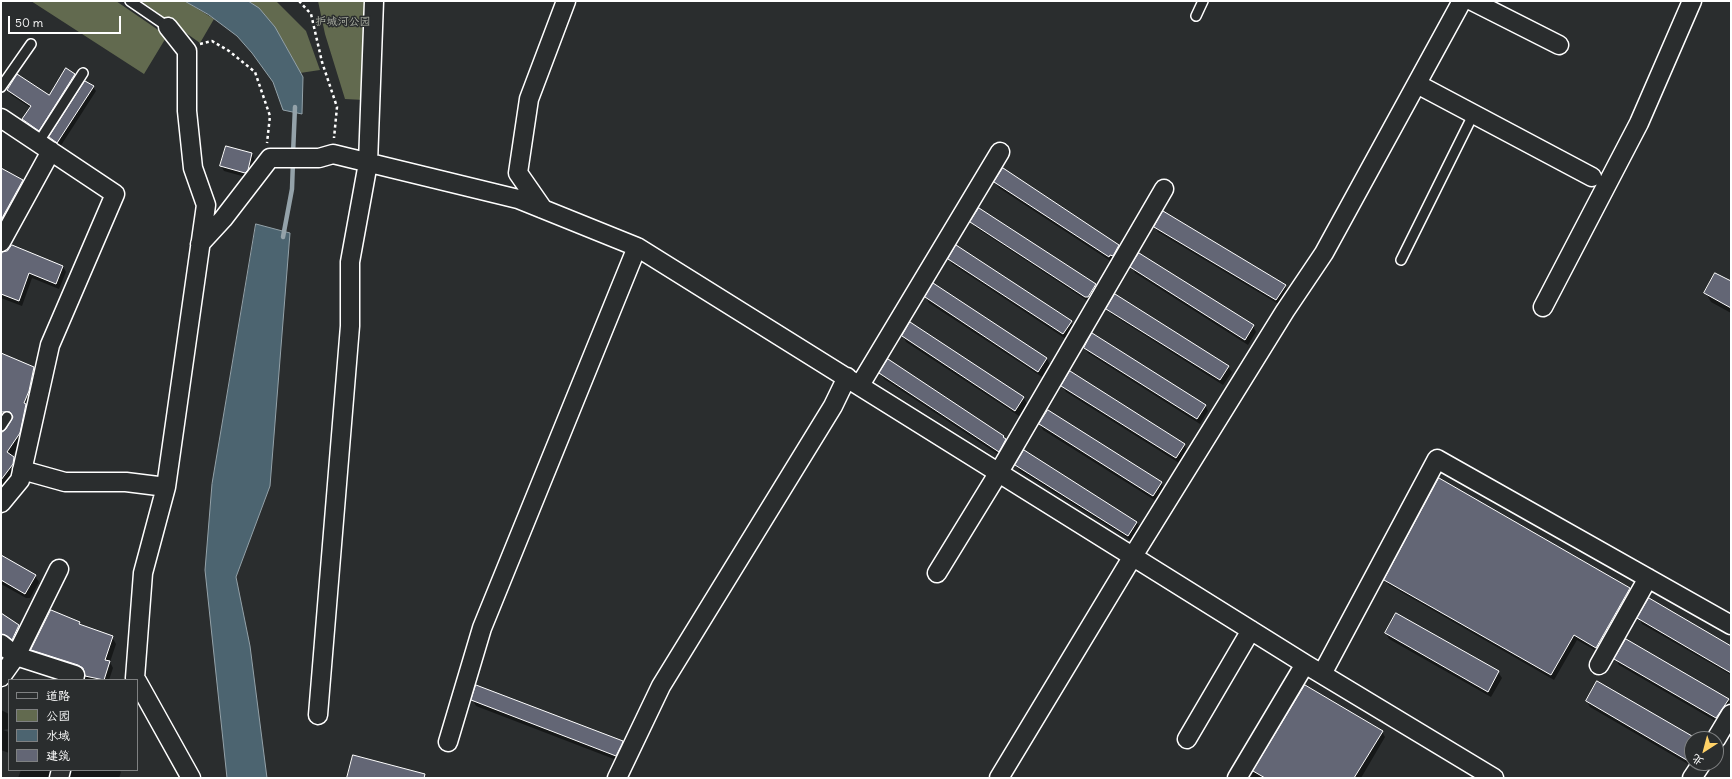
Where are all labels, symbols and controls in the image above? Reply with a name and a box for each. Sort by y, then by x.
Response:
scale bar [10,8,123,34]
text: 50 m [15,15,43,30]
park label: 护城河公园 [316,15,370,29]
legend [8,679,138,771]
text: 道路 [46,688,70,703]
text: 公园 [46,708,70,723]
text: 水域 [46,728,70,743]
north arrow [1684,731,1724,771]
text: 建筑 [46,748,70,763]
text: 北 [1689,751,1706,769]

